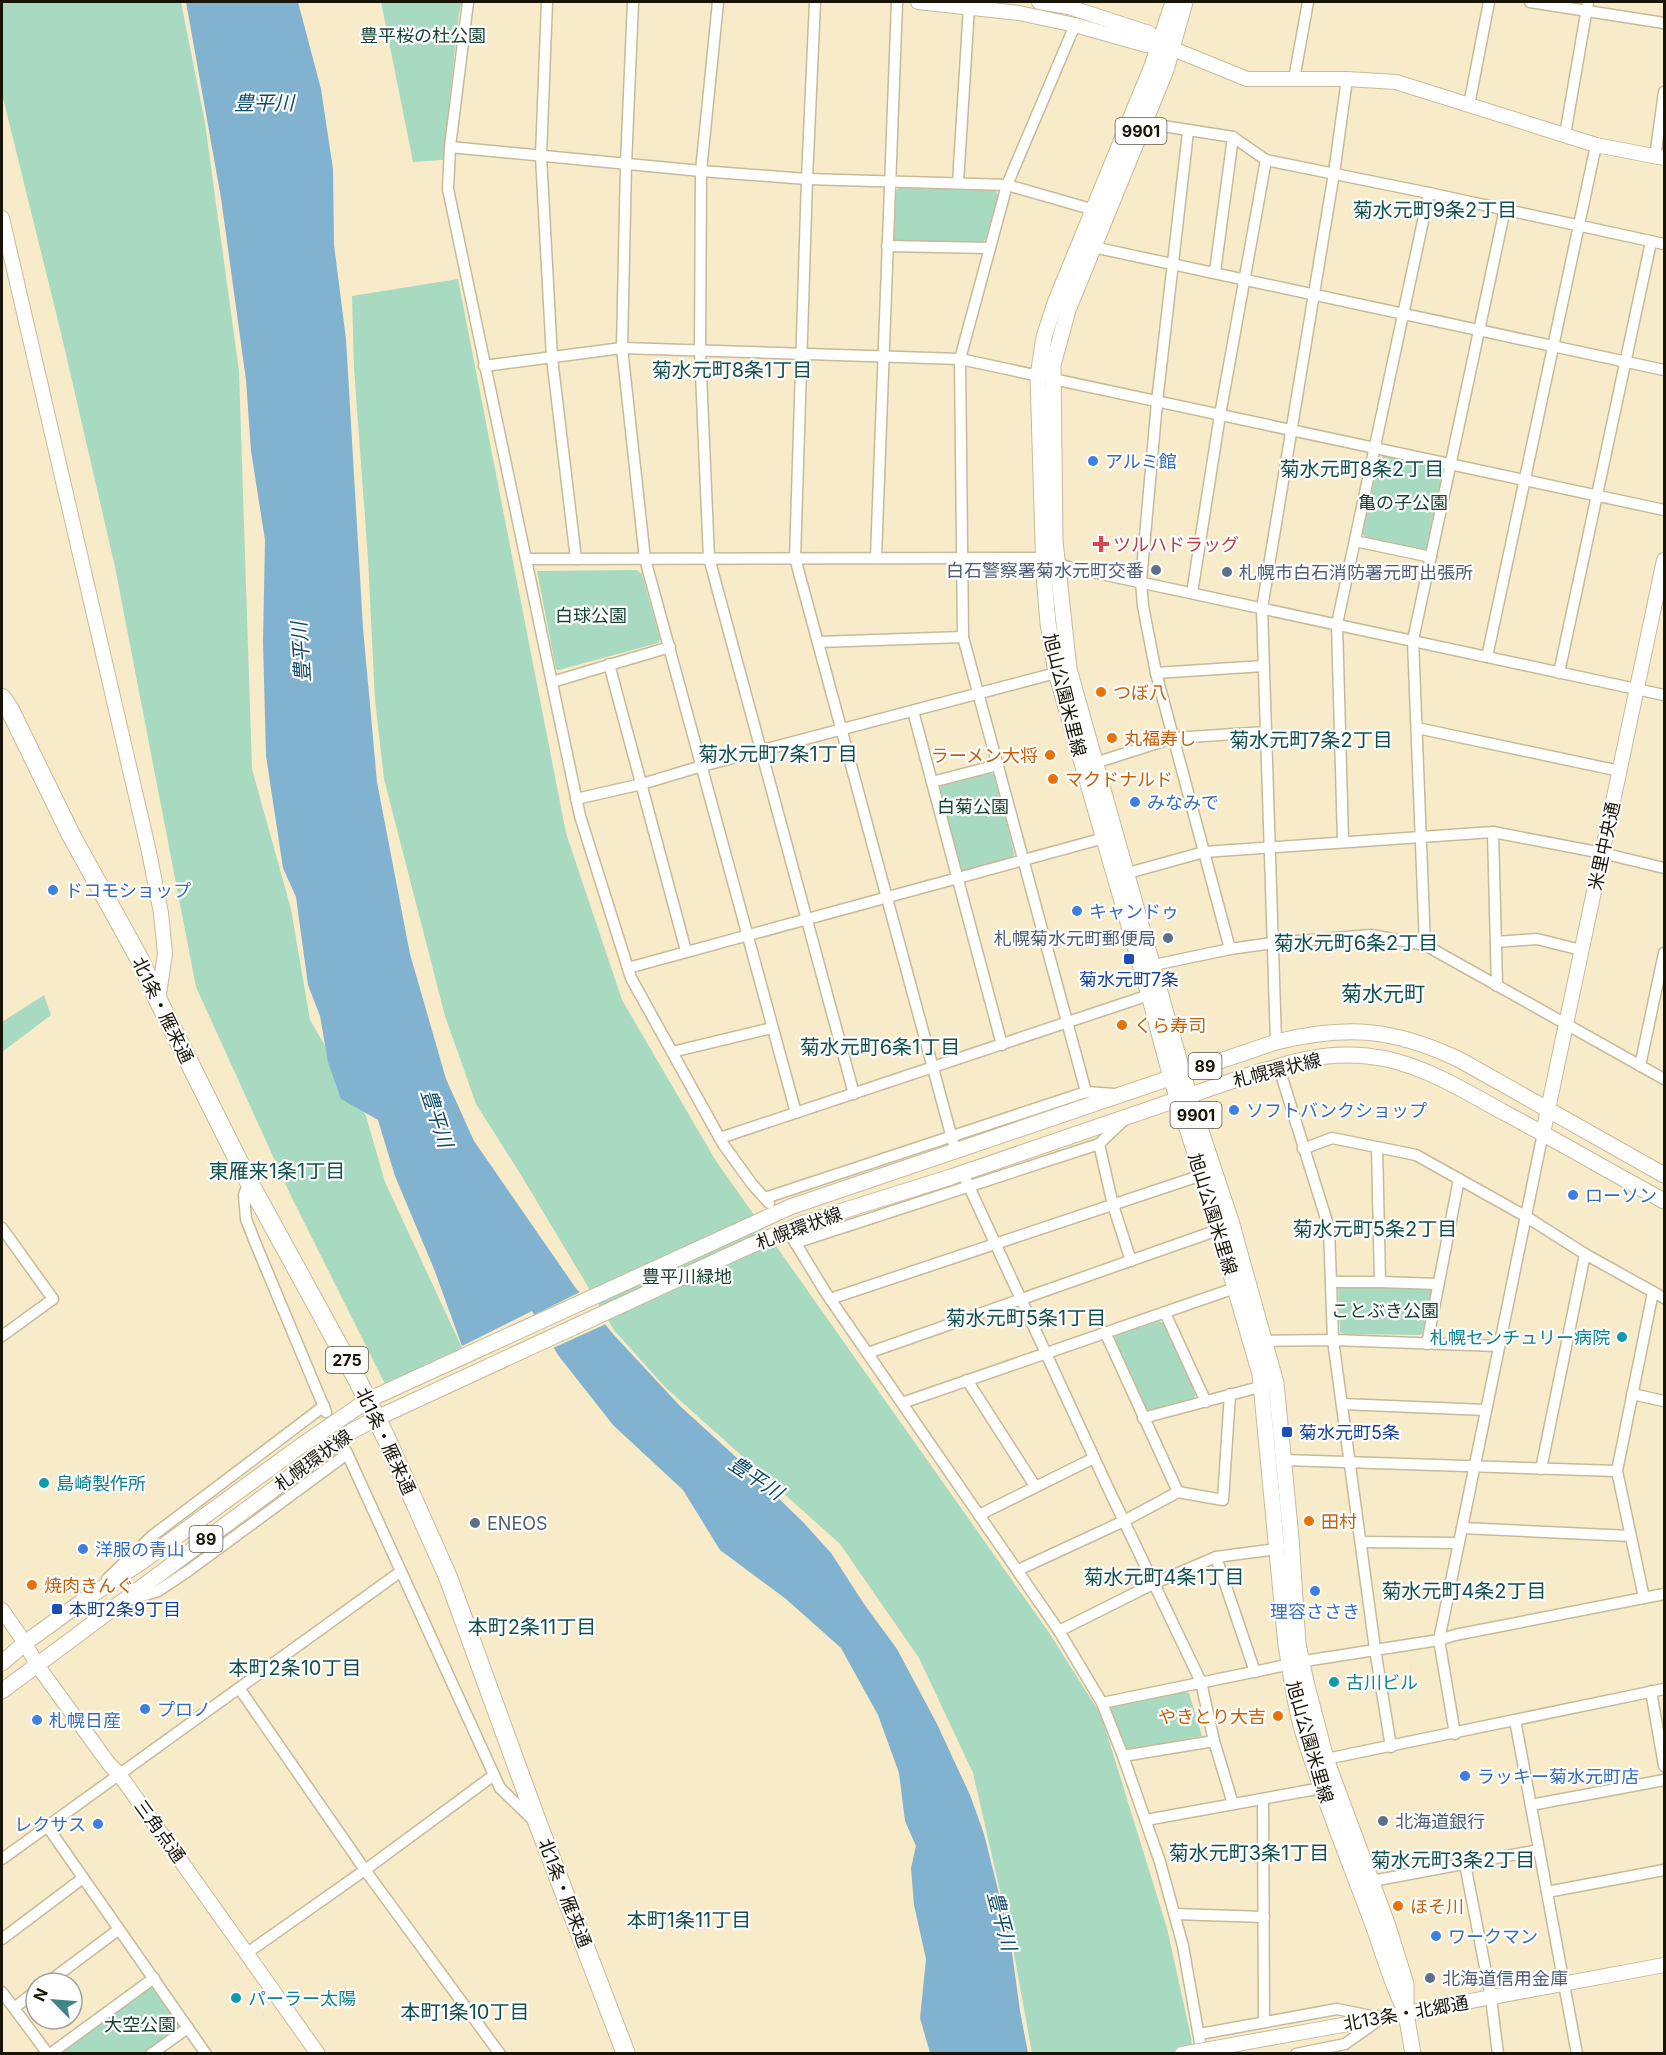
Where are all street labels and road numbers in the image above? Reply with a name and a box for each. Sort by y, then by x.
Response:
road number: 9901 [1116,118,1166,144]
street label: 旭山公園米里線 [1040,631,1090,759]
street label: 米里中央通 [1584,800,1624,892]
street label: 北1条・雁来通 [128,954,198,1066]
street label: 札幌環状線 [1231,1049,1323,1091]
road number: 89 [1188,1053,1222,1079]
road number: 9901 [1170,1102,1222,1128]
street label: 旭山公園米里線 [1185,1151,1241,1277]
street label: 札幌環状線 [753,1203,845,1253]
road number: 275 [326,1347,368,1373]
street label: 北1条・雁来通 [352,1384,420,1498]
street label: 札幌環状線 [270,1425,356,1495]
road number: 89 [190,1526,222,1552]
street label: 旭山公園米里線 [1283,1679,1337,1805]
street label: 三角点通 [130,1796,190,1866]
street label: 北1条・雁来通 [535,1835,595,1951]
street label: 北13条・北郷通 [1342,1992,1470,2034]

